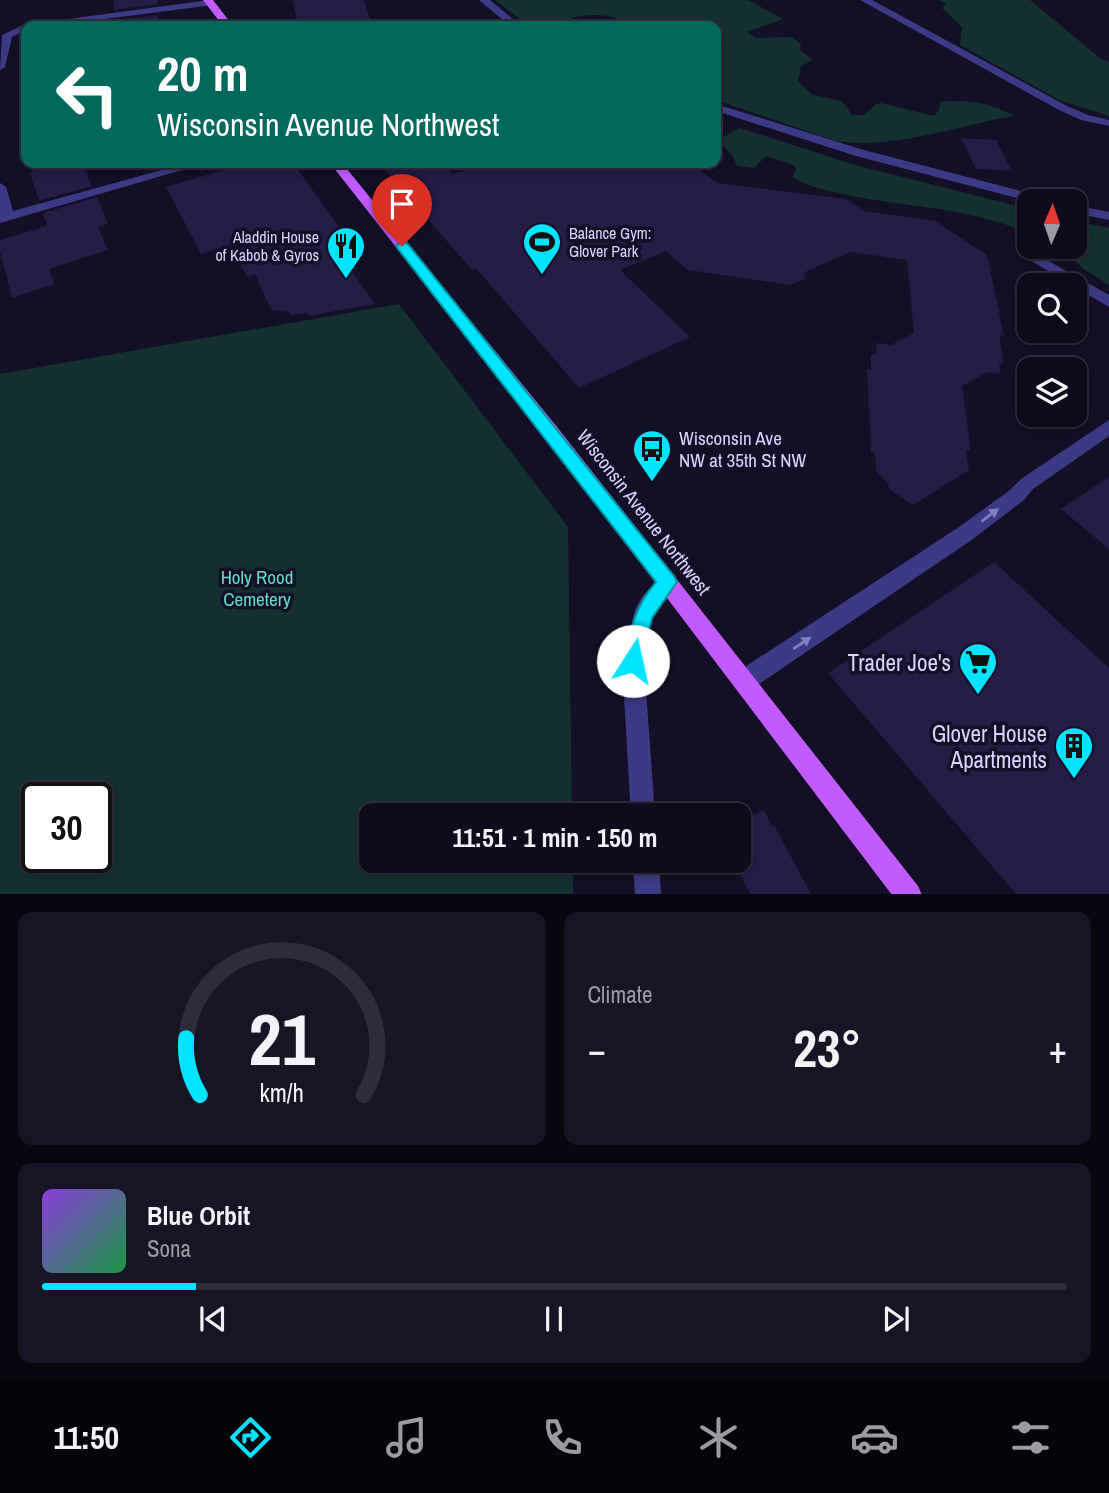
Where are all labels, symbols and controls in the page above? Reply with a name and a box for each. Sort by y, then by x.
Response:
text: 20 m [157,40,249,106]
icon: left [42,49,133,140]
text: Wisconsin Avenue Northwest [157,103,499,146]
pin [372,174,432,246]
icon: arrive [383,185,421,223]
north arrow [1017,189,1087,259]
map controls [1017,189,1087,427]
sports icon: Balance Gym: Glover Park [521,221,563,276]
place label: Balance Gym: Glover Park [569,222,651,262]
restaurant icon: Aladdin House of Kabob & Gyros [325,225,367,280]
place label: Aladdin House of Kabob & Gyros [215,226,319,266]
button: search [1017,273,1087,343]
button: layers [1017,357,1087,427]
street label: Wisconsin Avenue Northwest [571,424,717,601]
place label: Wisconsin Ave NW at 35th St NW [679,425,807,473]
bus stop icon: Wisconsin Ave NW at 35th St NW [631,428,673,483]
one-way arrow [981,508,999,522]
park label: Holy Rood Cemetery [221,564,293,612]
position arrow [596,624,670,698]
one-way arrow [793,636,811,650]
supermarket icon: Trader Joe's [957,641,999,696]
place label: Trader Joe's [847,647,951,678]
place label: Glover House Apartments [932,718,1047,775]
building icon: Glover House Apartments [1053,725,1095,780]
speed limit sign: 30 [21,782,112,873]
text: 11:51 · 1 min · 150 m [452,820,658,855]
text: Climate [588,979,652,1010]
text: 21 [249,990,316,1088]
text: 23° [793,1013,861,1083]
text: − [588,1024,606,1075]
text: + [1049,1024,1067,1075]
text: km/h [260,1075,304,1109]
text: Blue Orbit [147,1198,250,1233]
text: Sona [147,1233,191,1264]
icon: previous [194,1300,232,1338]
icon: pause [535,1300,573,1338]
icon: next [877,1300,915,1338]
icon: directions [226,1413,275,1462]
icon: music [382,1413,431,1462]
icon: phone [538,1413,587,1462]
icon: climate [694,1413,743,1462]
icon: car [850,1413,899,1462]
icon: filters [1006,1413,1055,1462]
text: 11:50 [54,1416,119,1459]

